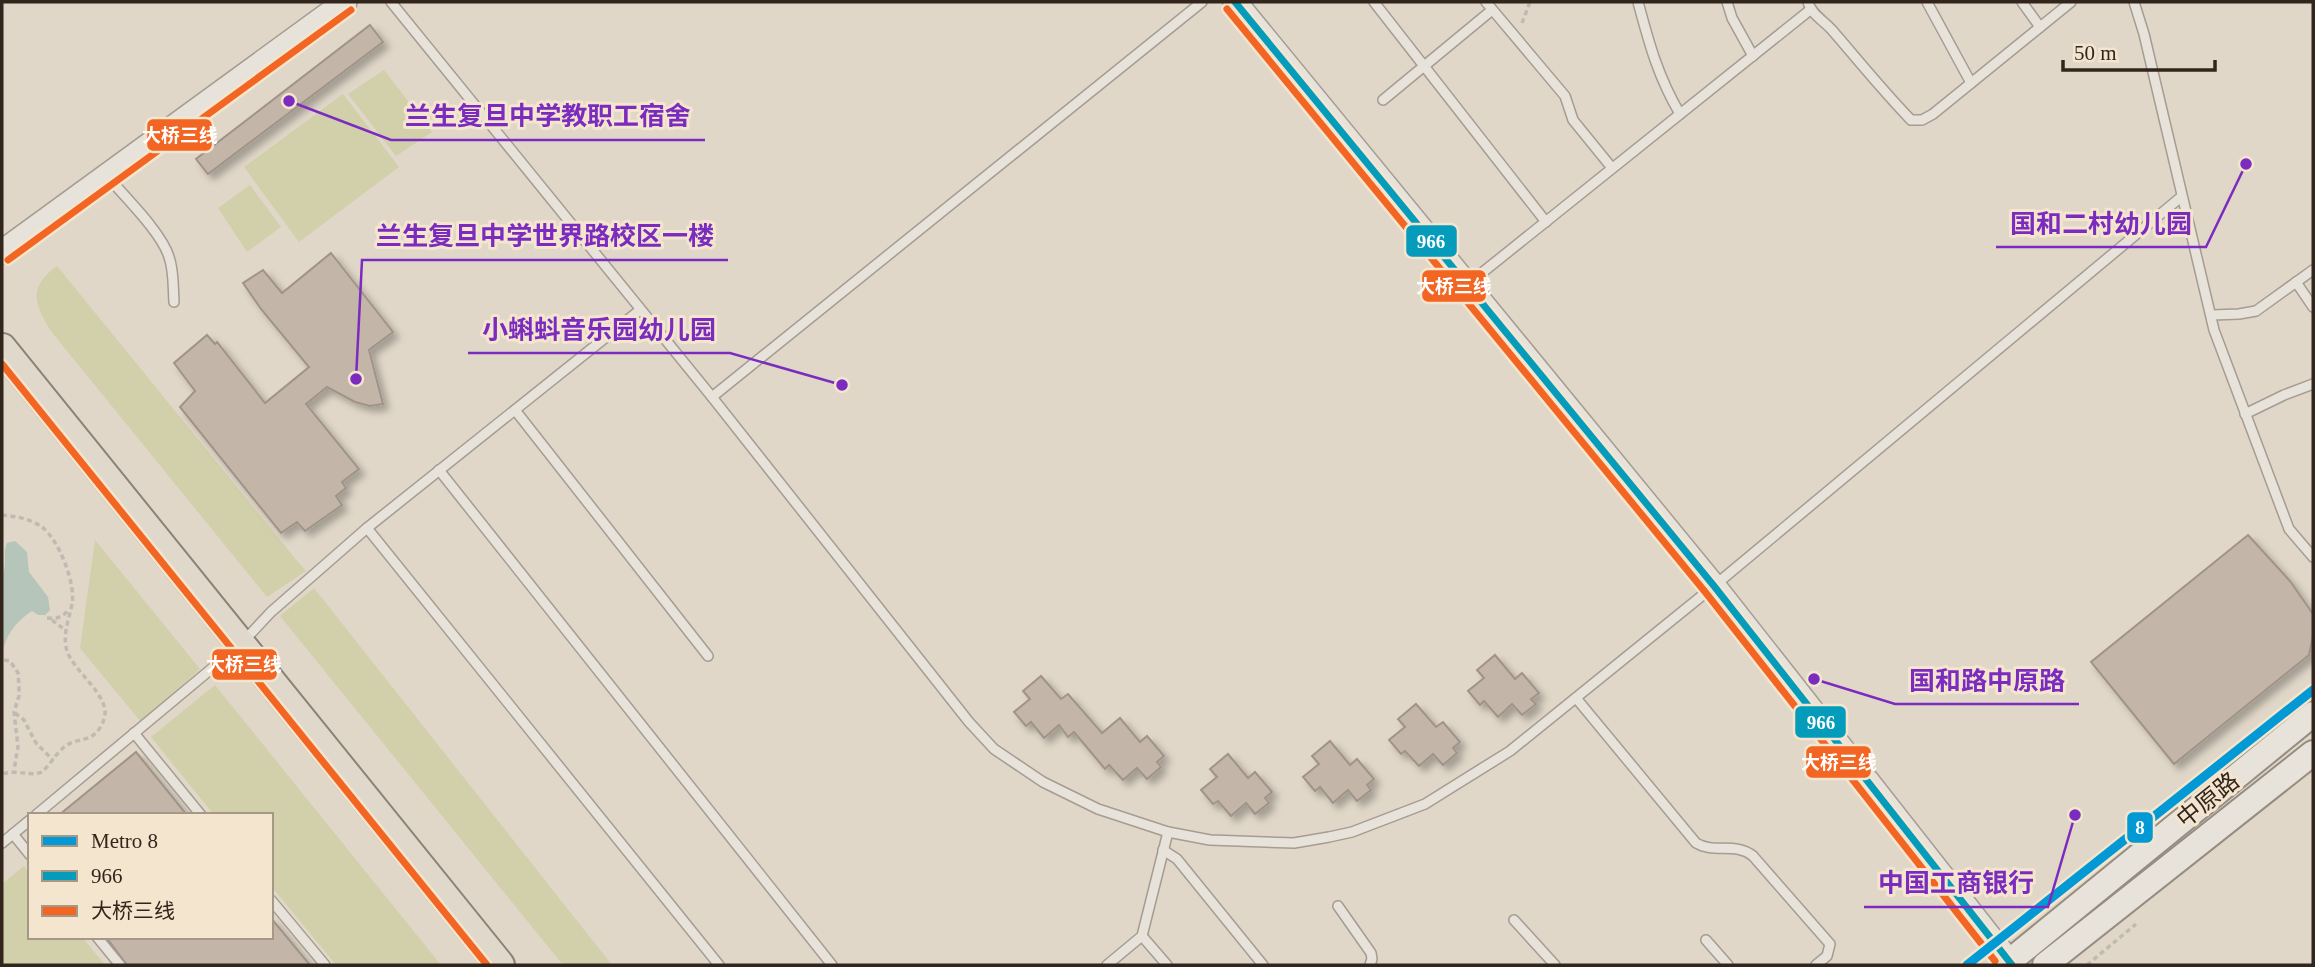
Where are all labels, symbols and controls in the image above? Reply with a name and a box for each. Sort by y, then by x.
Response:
scale bar [2063,28,2215,72]
text: 50 m [2074,41,2117,65]
callout: 兰生复旦中学教职工宿舍 [391,93,705,140]
text: 兰生复旦中学教职工宿舍 [405,102,691,131]
line badge: 大桥三线 [146,118,213,152]
text: 大桥三线 [142,125,218,146]
callout: 国和二村幼儿园 [1996,200,2206,247]
text: 国和二村幼儿园 [2010,210,2192,239]
callout: 兰生复旦中学世界路校区一楼 [362,213,728,260]
text: 兰生复旦中学世界路校区一楼 [376,222,714,251]
line badge: 966 [1405,224,1458,258]
text: 966 [1417,231,1445,252]
line badge: 大桥三线 [1421,269,1487,303]
text: 大桥三线 [1416,276,1492,297]
callout: 小蝌蚪音乐园幼儿园 [468,306,730,353]
text: 小蝌蚪音乐园幼儿园 [482,316,716,345]
line badge: 大桥三线 [211,648,278,681]
text: 大桥三线 [206,654,282,675]
callout: 国和路中原路 [1895,657,2079,704]
text: 国和路中原路 [1909,667,2065,696]
line badge: 966 [1794,705,1847,739]
text: 966 [1807,712,1835,733]
line badge: 大桥三线 [1805,745,1872,779]
text: 大桥三线 [1801,752,1877,773]
street label: 中原路 [2172,767,2244,833]
line badge: 8 [2126,811,2154,844]
legend [28,813,273,939]
text: 8 [2135,817,2145,838]
text: Metro 8 [91,829,158,853]
callout: 中国工商银行 [1864,860,2048,907]
text: 966 [91,864,123,888]
text: 中国工商银行 [1878,869,2034,898]
text: 大桥三线 [91,899,175,923]

